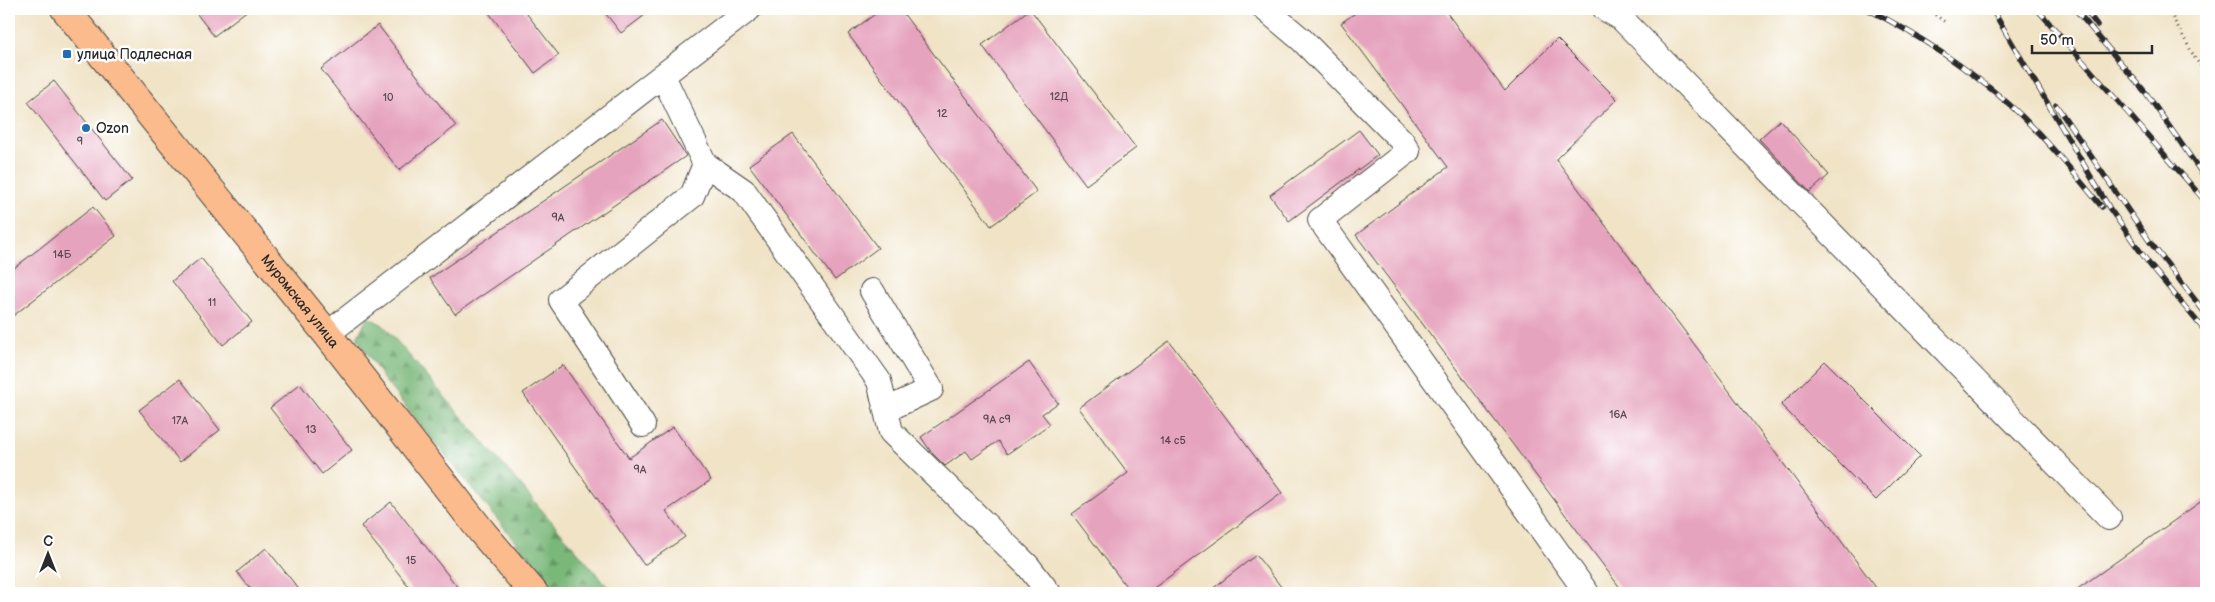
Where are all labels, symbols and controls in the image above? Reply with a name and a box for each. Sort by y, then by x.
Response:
scale bar [2032,22,2152,54]
text: 50 m [2040,31,2074,50]
place label: улица Подлесная [77,46,192,63]
marker: улица Подлесная [61,48,73,60]
house number: 12Д [1050,90,1068,103]
house number: 10 [383,91,394,104]
house number: 12 [937,107,948,120]
place label: Ozon [96,120,129,137]
marker: Ozon [80,122,92,134]
house number: 9 [77,135,83,148]
house number: 9А [551,211,565,224]
house number: 14Б [53,248,72,261]
street label: Муромская улица [257,251,343,352]
house number: 11 [208,296,216,309]
house number: 16А [1609,408,1627,421]
house number: 9А с9 [983,413,1011,426]
house number: 17А [172,414,188,427]
house number: 13 [305,423,317,436]
house number: 14 с5 [1160,434,1186,447]
house number: 9А [633,463,647,476]
north arrow [22,530,72,580]
text: С [43,533,53,550]
house number: 15 [406,554,416,567]

